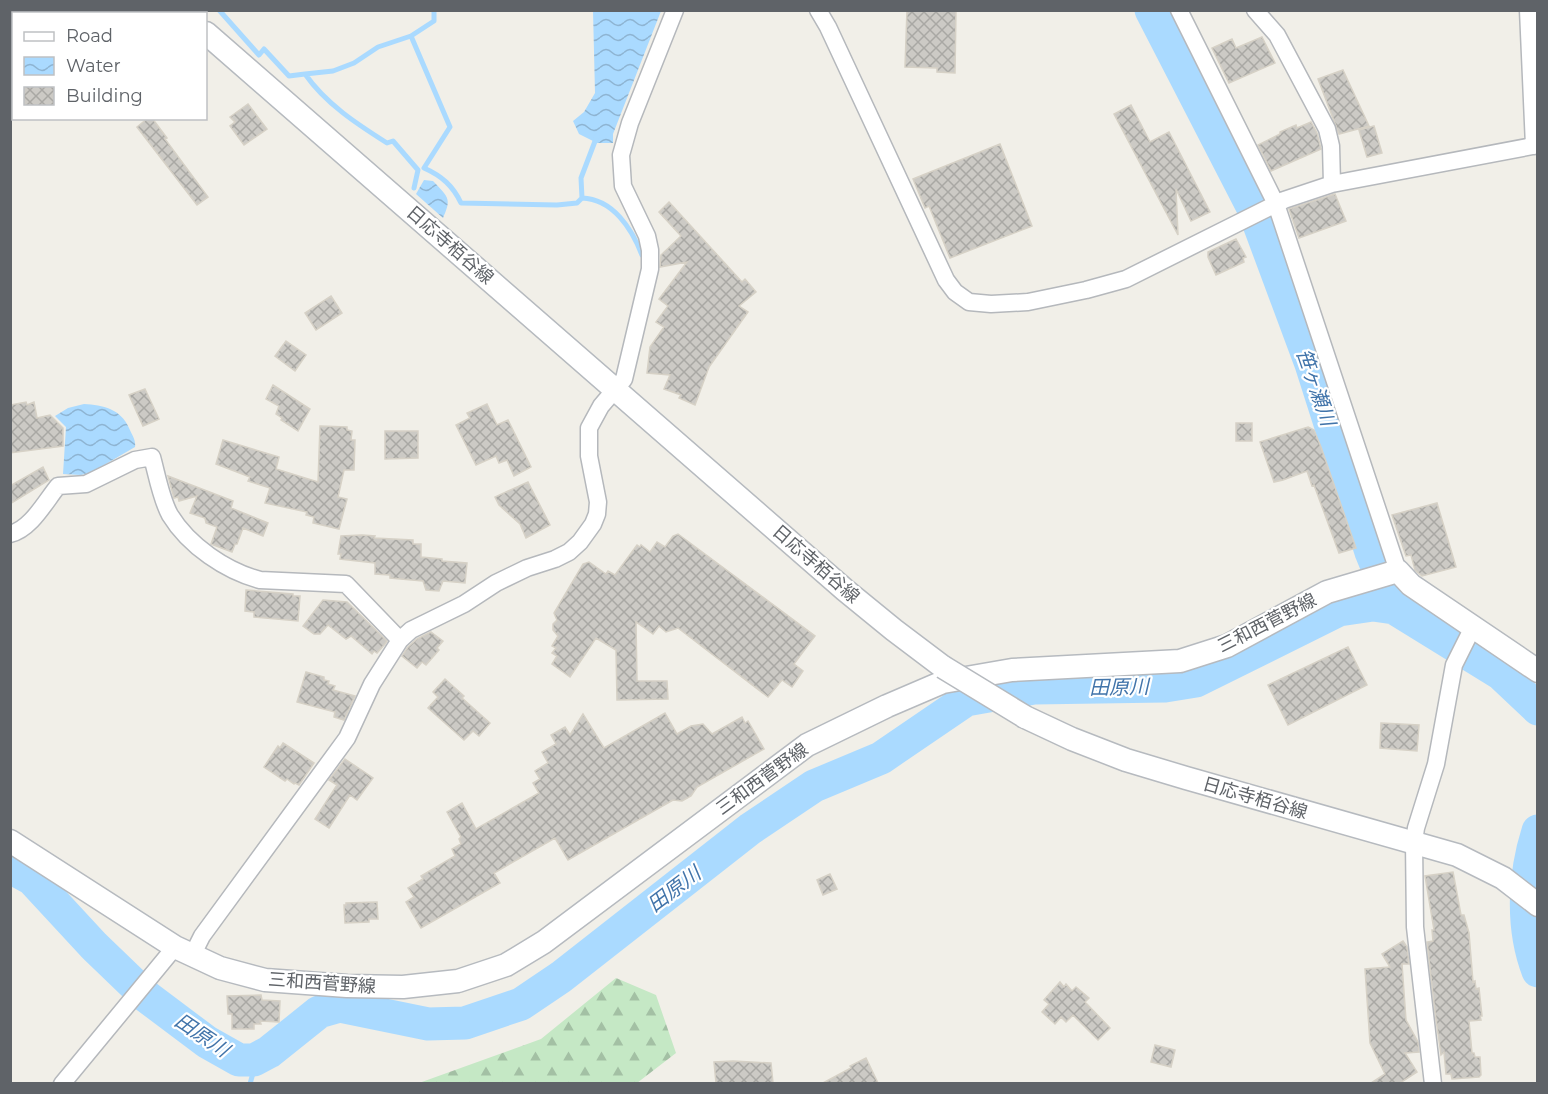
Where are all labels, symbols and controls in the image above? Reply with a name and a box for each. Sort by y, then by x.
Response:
legend [12,12,207,120]
text: Road [66,25,113,47]
text: Water [66,55,121,77]
text: Building [66,85,143,107]
street label: 日応寺栢谷線 [402,201,498,289]
water label: 笹ヶ瀬川 [1292,345,1341,431]
street label: 日応寺栢谷線 [768,520,864,608]
street label: 三和西菅野線 [1214,589,1320,657]
water label: 田原川 [1089,674,1151,700]
street label: 三和西菅野線 [712,738,812,820]
street label: 日応寺栢谷線 [1200,773,1310,823]
water label: 田原川 [643,860,707,917]
street label: 三和西菅野線 [267,968,377,998]
water label: 田原川 [170,1008,235,1063]

